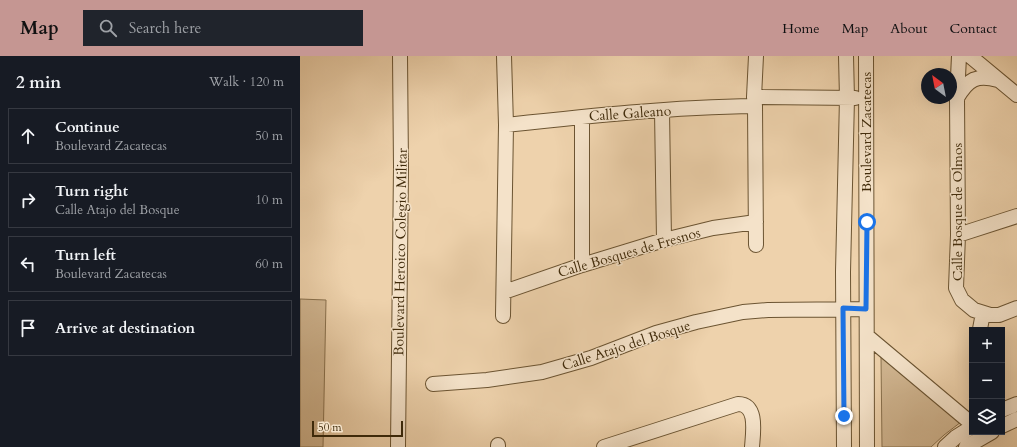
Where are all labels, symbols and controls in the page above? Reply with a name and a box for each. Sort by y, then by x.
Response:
search box [83,10,363,46]
text: Map [20,15,59,41]
icon: search [97,17,119,39]
text: Search here [129,18,201,38]
text: Home [782,19,820,38]
text: Map [842,19,868,38]
text: About [890,19,927,38]
text: Contact [949,19,997,38]
north arrow [921,68,957,104]
text: 2 min [16,71,61,94]
street label: Boulevard Zacatecas [857,71,876,192]
text: Walk · 120 m [209,73,284,91]
street label: Calle Galeano [588,101,672,126]
text: Continue [55,117,120,137]
icon: ahead [17,125,39,147]
text: 50 m [255,127,283,145]
text: Boulevard Zacatecas [55,137,167,155]
street label: Calle Bosque de Olmos [948,142,967,281]
street label: Boulevard Heroico Colegio Militar [389,147,412,356]
text: Turn right [55,181,128,201]
icon: right [17,189,39,211]
text: 10 m [255,191,283,209]
text: Calle Atajo del Bosque [55,201,180,219]
route start [858,213,876,231]
street label: Calle Bosques de Fresnos [556,223,703,282]
text: Turn left [55,245,116,265]
icon: left [17,253,39,275]
text: 60 m [255,255,283,273]
text: Boulevard Zacatecas [55,265,167,283]
street label: Calle Atajo del Bosque [559,316,693,375]
icon: arrive [17,317,39,339]
text: Arrive at destination [55,318,195,338]
map controls [969,327,1005,435]
button: + [969,327,1005,363]
button: − [969,363,1005,399]
button: layers [969,399,1005,435]
route end [835,407,853,425]
scale bar [312,419,403,438]
text: 50 m [318,420,342,435]

